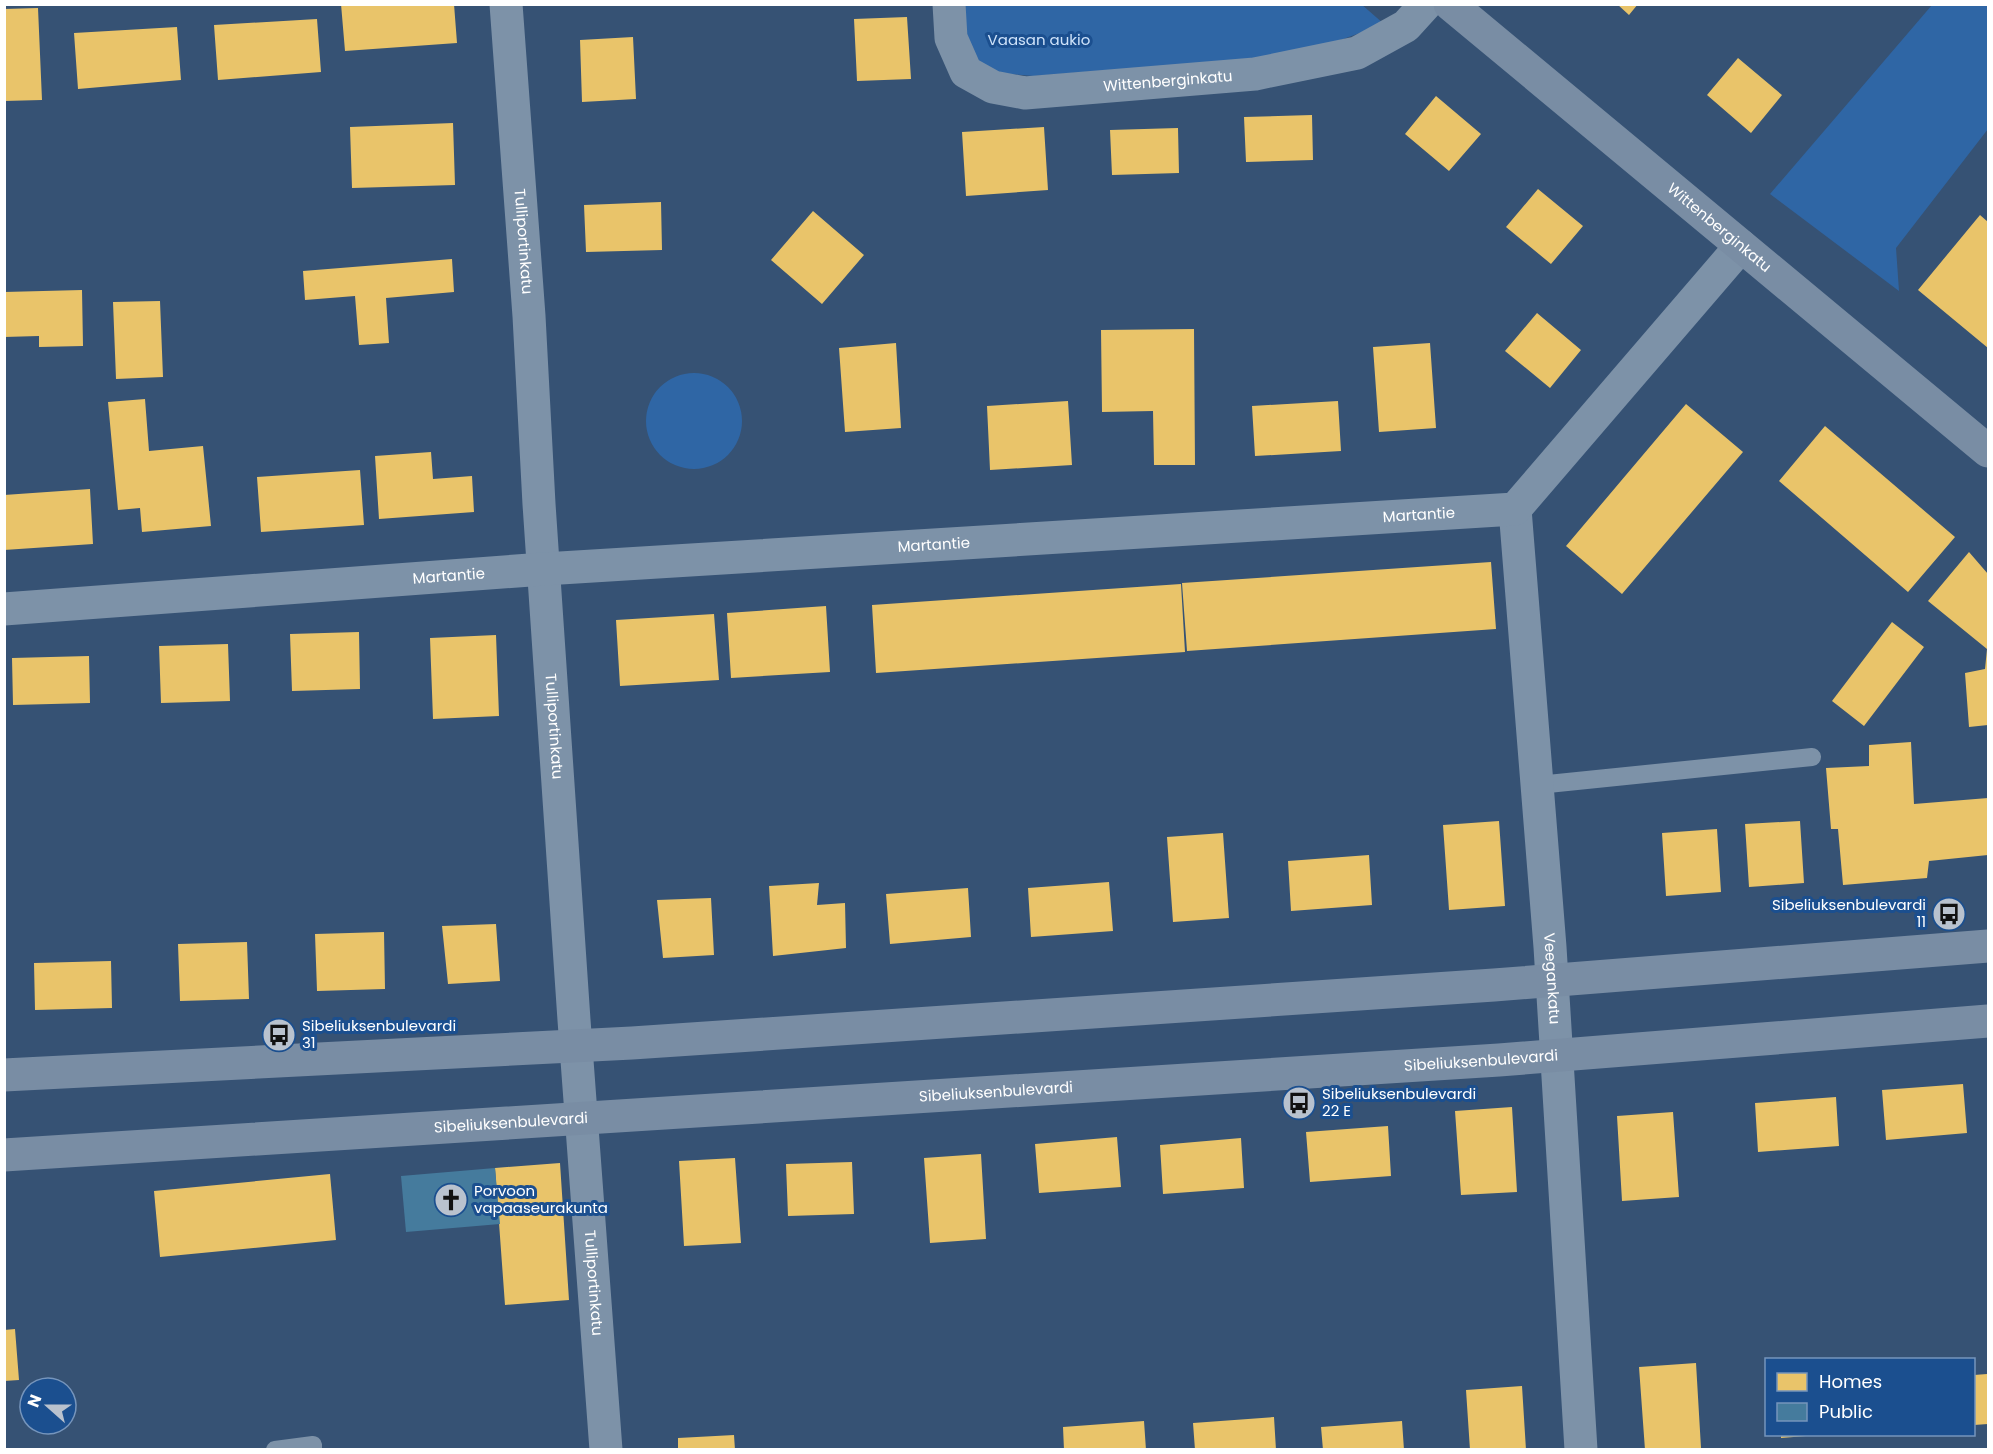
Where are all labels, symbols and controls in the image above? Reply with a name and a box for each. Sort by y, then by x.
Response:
park label: Vaasan aukio [988,29,1090,50]
street label: Wittenberginkatu [1102,65,1233,97]
street label: Wittenberginkatu [1663,178,1776,277]
street label: Tulliportinkatu [510,188,538,295]
street label: Martantie [1382,502,1456,527]
street label: Martantie [897,532,971,557]
street label: Martantie [412,562,486,589]
street label: Tulliportinkatu [541,673,569,780]
place label: Sibeliuksenbulevardi 11 [1772,894,1926,932]
bus stop icon: Sibeliuksenbulevardi 11 [1931,896,1967,932]
street label: Veegankatu [1539,932,1566,1025]
place label: Sibeliuksenbulevardi 31 [302,1015,456,1053]
bus stop icon: Sibeliuksenbulevardi 31 [261,1017,297,1053]
street label: Sibeliuksenbulevardi [1403,1044,1559,1076]
street label: Sibeliuksenbulevardi [918,1076,1074,1107]
place label: Sibeliuksenbulevardi 22 E [1322,1083,1476,1121]
bus stop icon: Sibeliuksenbulevardi 22 E [1281,1085,1317,1121]
street label: Sibeliuksenbulevardi [433,1107,589,1138]
place label: Porvoon vapaaseurakunta [474,1180,608,1218]
church icon: Porvoon vapaaseurakunta [433,1182,469,1218]
street label: Tulliportinkatu [580,1229,608,1337]
legend [1765,1358,1975,1436]
text: Homes [1819,1369,1882,1394]
north arrow [18,1376,78,1436]
text: N [22,1391,47,1411]
text: Public [1819,1399,1873,1424]

